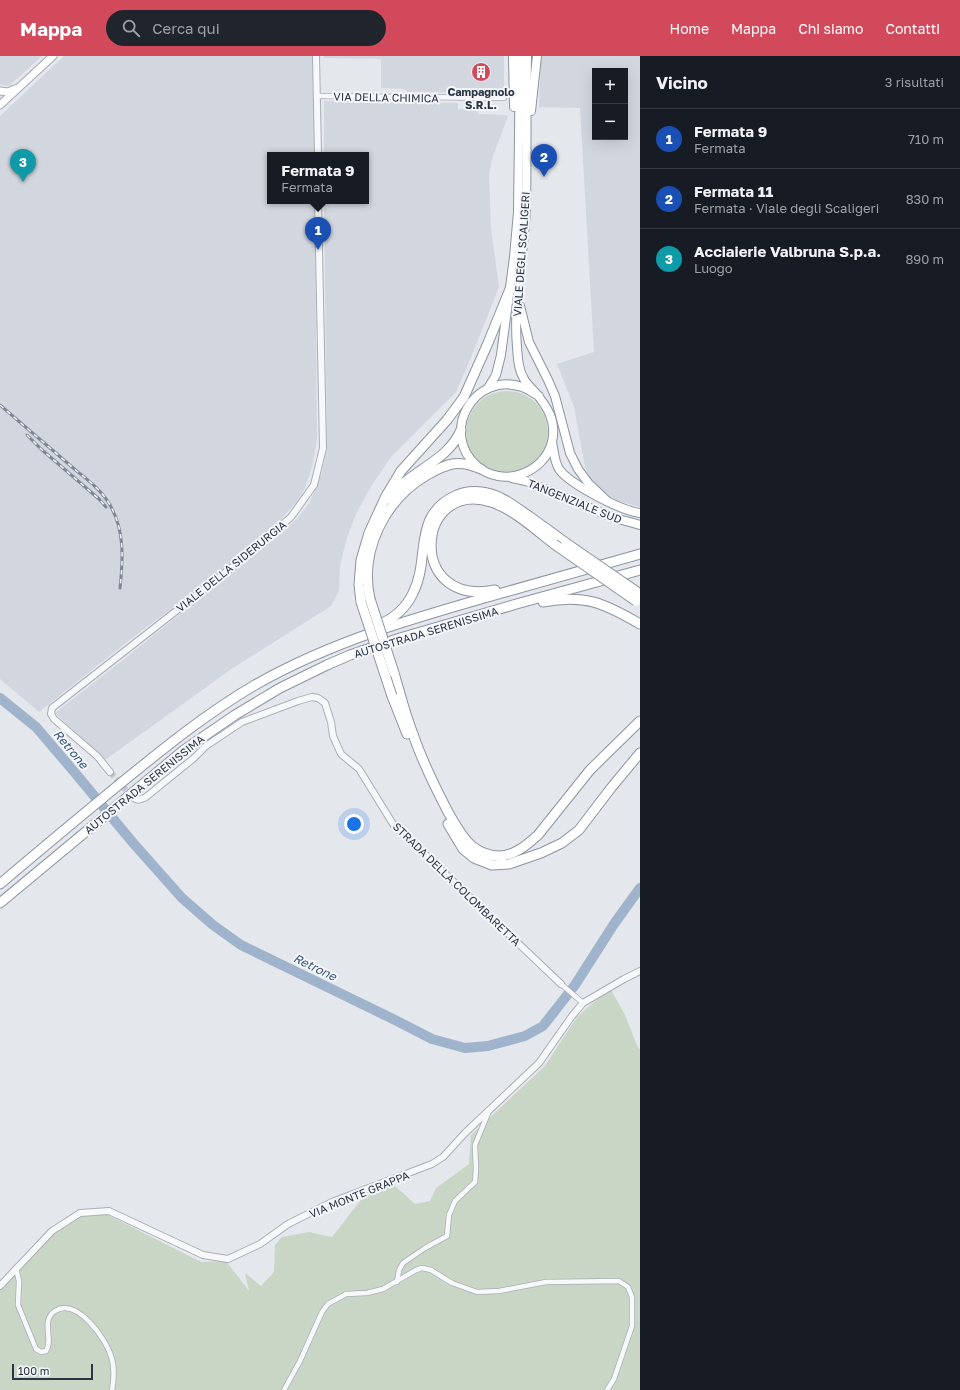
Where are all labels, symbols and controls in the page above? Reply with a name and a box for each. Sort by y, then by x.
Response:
search box [106,10,386,46]
text: Mappa [20,17,82,40]
icon: search [120,17,142,39]
text: Cerca qui [152,19,220,37]
text: Home [670,20,709,37]
text: Mappa [731,20,776,37]
text: Chi siamo [798,20,863,37]
text: Contatti [885,20,940,37]
building icon: Campagnolo S.R.L. [470,61,492,83]
map controls [592,68,628,140]
button: + [592,68,628,104]
text: Vicino [656,72,708,93]
text: 3 risultati [885,74,944,90]
place label: Campagnolo S.R.L. [447,85,515,111]
street label: VIA DELLA CHIMICA [333,90,439,104]
button: − [592,104,628,140]
text: Fermata 9 [694,122,767,140]
text: 1 [666,131,672,147]
text: 710 m [908,131,944,147]
text: Fermata [694,140,745,156]
pin: 2 [531,144,557,177]
pin: 3 [10,149,36,182]
popup [267,152,369,204]
text: Fermata 9 [281,161,355,179]
text: Fermata [281,179,333,195]
text: Fermata 11 [694,182,773,200]
street label: VIALE DEGLI SCALIGERI [510,191,532,317]
text: 2 [665,191,673,207]
text: 830 m [906,191,944,207]
text: Fermata · Viale degli Scaligeri [694,200,879,216]
pin: 1 [305,217,331,250]
text: Acciaierie Valbruna S.p.a. [694,242,881,260]
text: 3 [665,251,673,267]
text: 890 m [905,251,944,267]
text: Luogo [694,260,733,276]
street label: TANGENZIALE SUD [526,476,624,526]
street label: VIALE DELLA SIDERURGIA [173,517,289,614]
street label: AUTOSTRADA SERENISSIMA [352,604,500,660]
water label: Retrone [51,727,92,772]
street label: AUTOSTRADA SERENISSIMA [82,731,207,836]
your location [344,814,364,834]
street label: STRADA DELLA COLOMBARETTA [391,820,524,949]
water label: Retrone [291,950,340,984]
street label: VIA MONTE GRAPPA [307,1168,411,1220]
scale bar [12,1362,93,1381]
text: 100 m [18,1364,49,1377]

